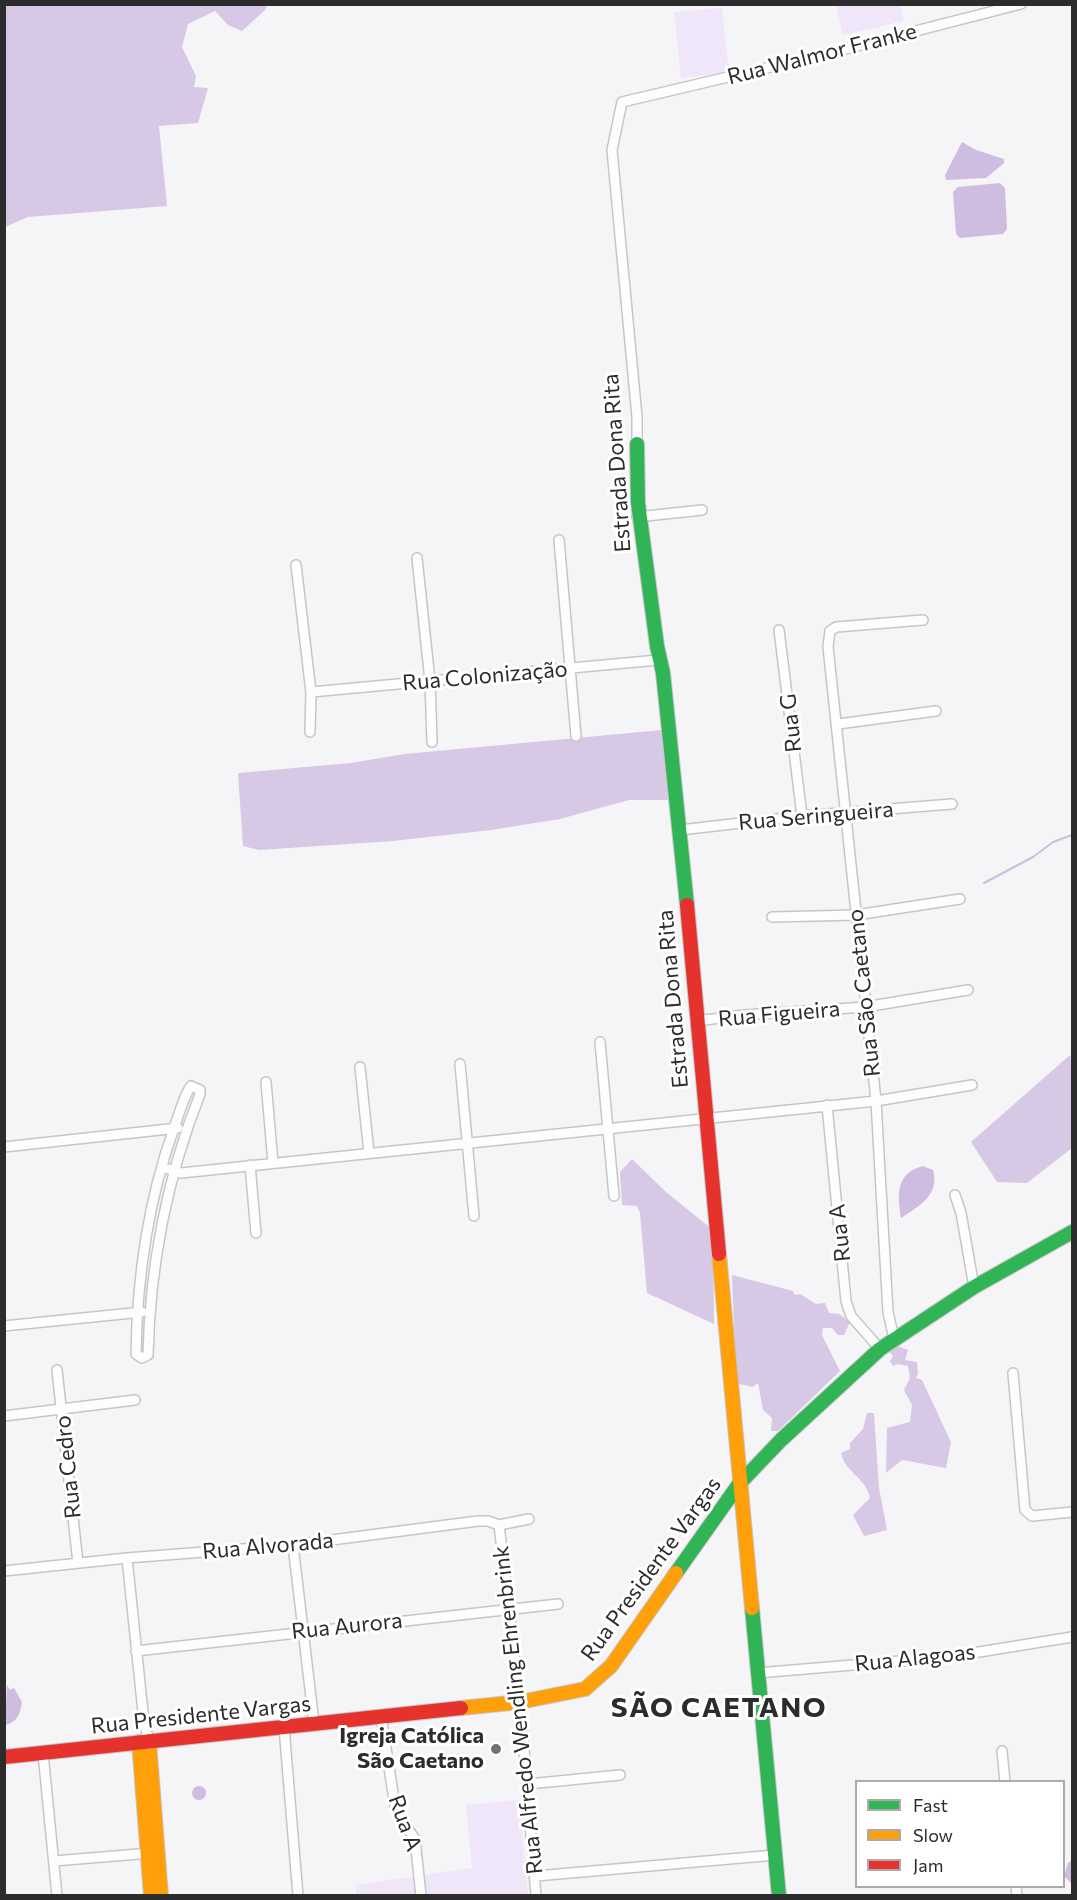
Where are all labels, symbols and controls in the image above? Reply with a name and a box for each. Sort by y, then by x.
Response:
street label: Rua Walmor Franke [725,18,919,90]
street label: Estrada Dona Rita [598,373,636,553]
street label: Rua Colonização [401,656,569,696]
street label: Rua G [775,692,807,754]
street label: Rua Seringueira [737,796,895,836]
street label: Rua São Caetano [842,908,886,1078]
street label: Estrada Dona Rita [652,909,694,1089]
street label: Rua Figueira [717,996,841,1032]
street label: Rua A [824,1203,856,1263]
street label: Rua Cedro [49,1414,87,1520]
street label: Rua Presidente Vargas [575,1472,727,1666]
street label: Rua Alvorada [201,1527,335,1565]
street label: Rua Alfredo Wendling Ehrenbrink [488,1544,548,1876]
street label: Rua Aurora [290,1607,404,1645]
street label: Rua Alagoas [853,1639,977,1677]
street label: Rua Presidente Vargas [90,1690,312,1740]
district label: SÃO CAETANO [611,1691,827,1725]
place label: Igreja Católica São Caetano [339,1723,484,1774]
marker: Igreja Católica São Caetano [489,1742,503,1756]
legend [855,1780,1065,1888]
street label: Rua A [383,1791,427,1855]
text: Fast [913,1794,948,1816]
text: Slow [913,1824,953,1846]
text: Jam [913,1854,943,1876]

